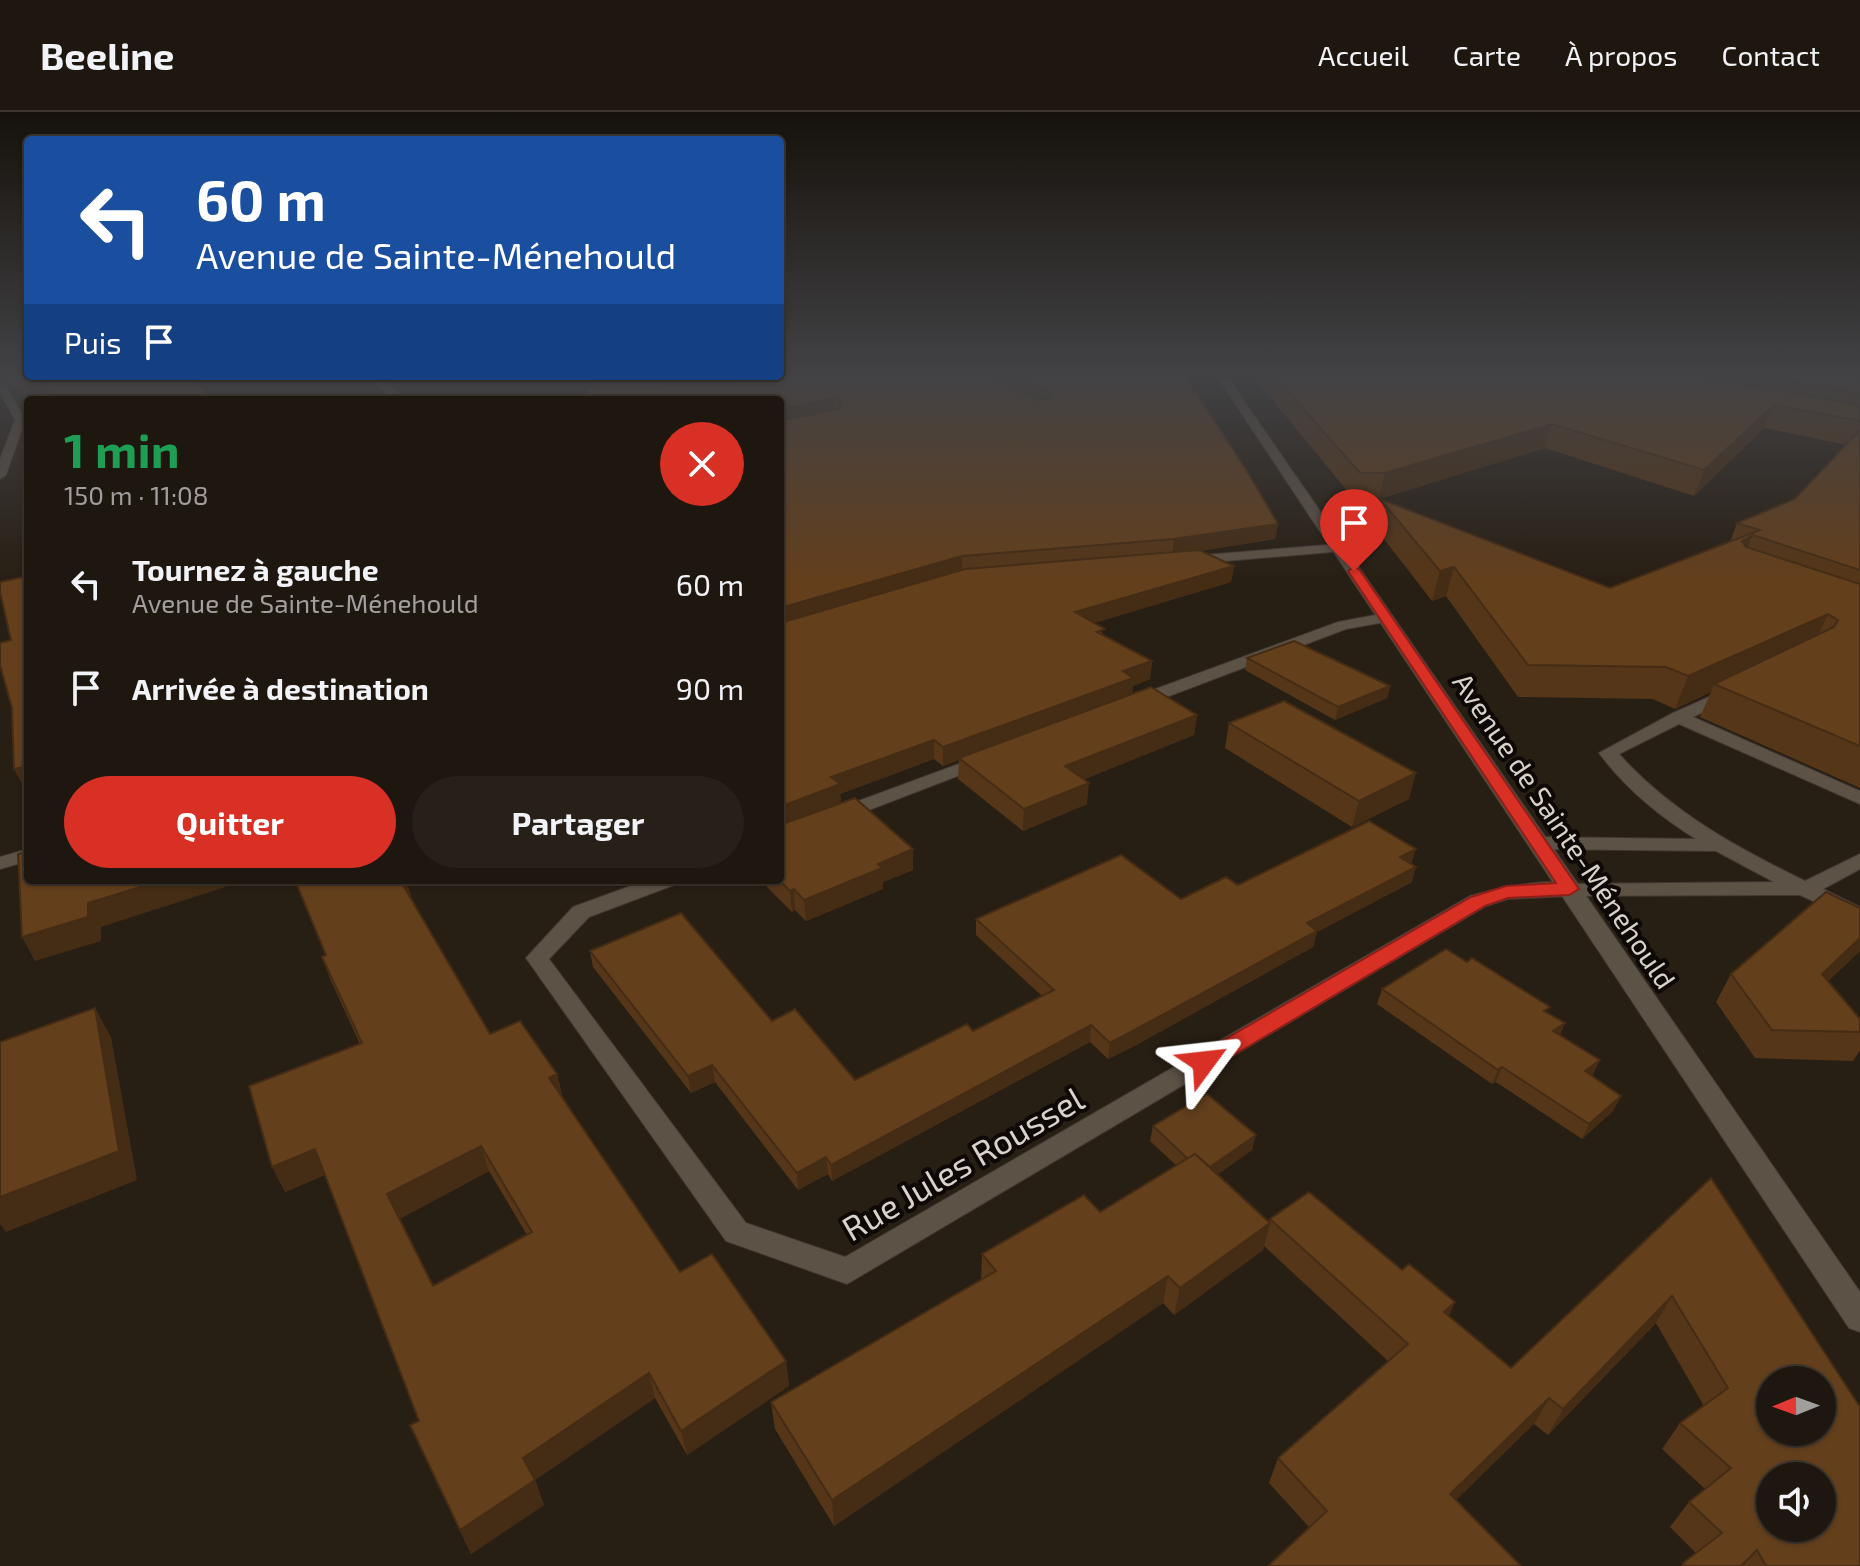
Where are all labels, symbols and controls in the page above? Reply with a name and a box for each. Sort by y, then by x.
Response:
text: Beeline [40,32,174,78]
text: Accueil [1318,38,1409,72]
text: Carte [1453,38,1521,72]
text: À propos [1565,38,1677,72]
text: Contact [1721,38,1820,72]
text: 60 m [196,165,326,232]
icon: left [64,168,168,272]
text: Avenue de Sainte-Ménehould [196,233,676,276]
icon: arrive [137,320,181,364]
text: Puis [64,324,121,360]
text: 1 min [64,420,180,478]
button: close [660,422,744,506]
text: 150 m · 11:08 [64,479,209,510]
pin [1320,489,1388,571]
icon: arrive [1332,501,1376,545]
text: Tournez à gauche [132,551,379,587]
icon: left [64,562,108,606]
text: 60 m [676,566,744,602]
text: Avenue de Sainte-Ménehould [132,587,479,618]
icon: arrive [64,666,108,710]
street label: Avenue de Sainte-Ménehould [1446,666,1683,995]
text: Arrivée à destination [132,670,429,706]
text: 90 m [676,670,744,706]
button: Quitter [64,776,396,868]
button: Partager [412,776,744,868]
position arrow [1162,1020,1246,1104]
street label: Rue Jules Roussel [834,1077,1090,1248]
north arrow [1756,1366,1836,1446]
map controls [1756,1366,1836,1542]
button: sound [1756,1462,1836,1542]

